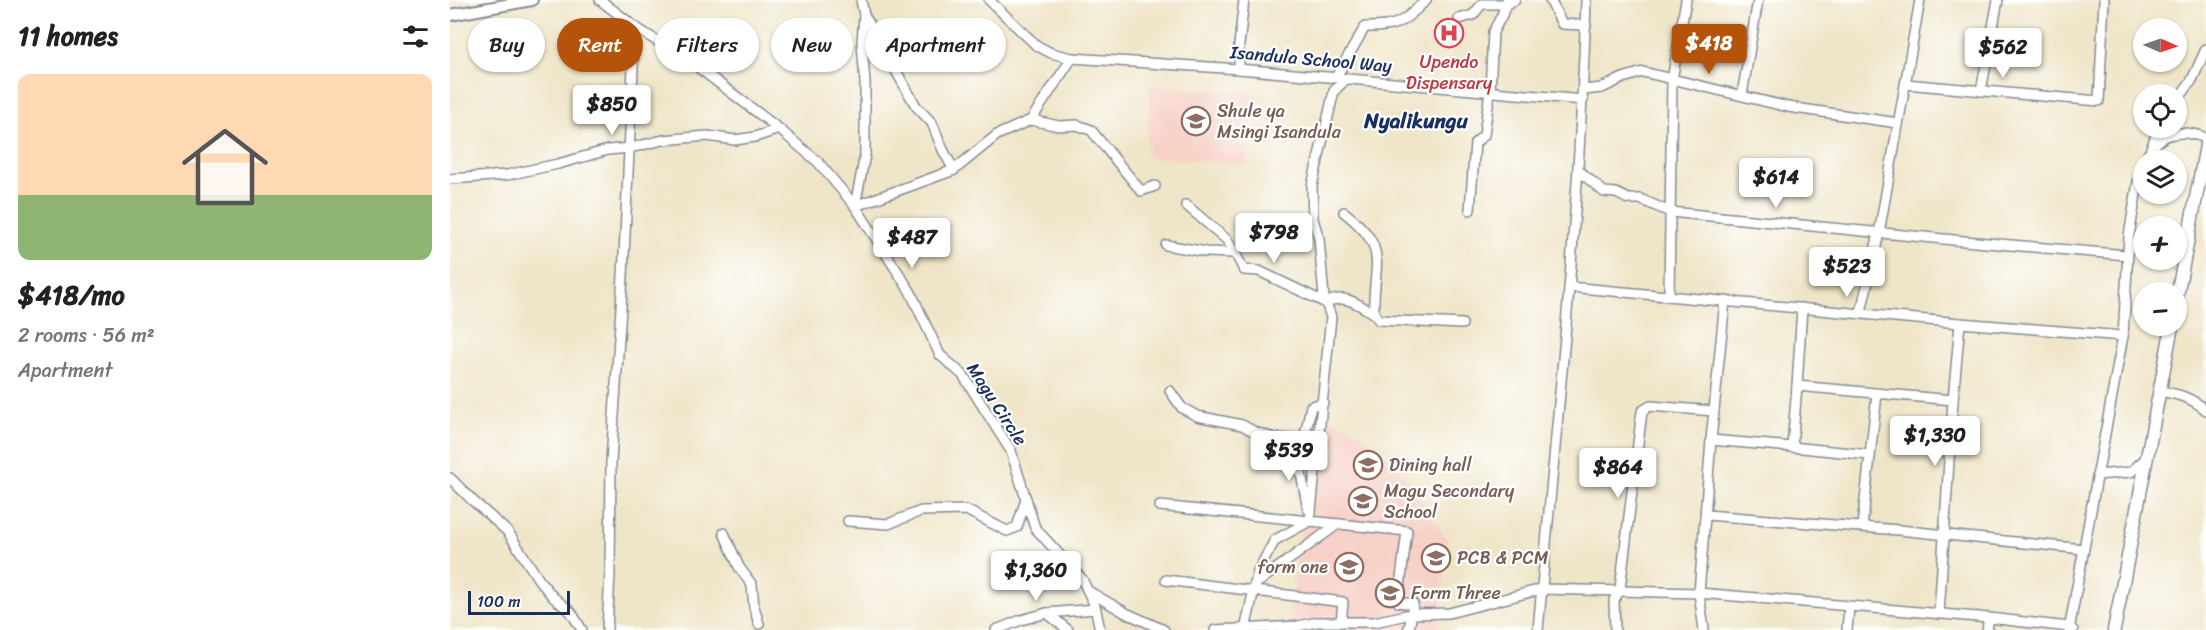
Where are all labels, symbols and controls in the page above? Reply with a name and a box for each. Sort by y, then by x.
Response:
text: 11 homes [18,13,118,59]
hospital icon: Upendo Dispensary [1433,17,1465,49]
chip: Buy [468,18,545,72]
chip: Rent [557,18,643,72]
chip: Filters [655,18,759,72]
chip: New [771,18,853,72]
chip: Apartment [865,18,1006,72]
north arrow [2133,18,2187,72]
map controls [2133,18,2187,336]
icon: filters [399,20,432,53]
pin: $418 [1673,24,1745,75]
text: $418 [1686,26,1732,61]
pin: $562 [1967,28,2039,79]
text: $562 [1979,30,2027,65]
street label: Isandula School Way [1228,36,1394,82]
place label: Upendo Dispensary [1406,46,1493,99]
button: locate [2133,84,2187,138]
pin: $850 [576,85,648,136]
text: $850 [587,87,637,122]
place label: Shule ya Msingi Isandula [1217,95,1342,148]
district label: Nyalikungu [1363,102,1468,140]
school or university icon: Shule ya Msingi Isandula [1180,105,1212,137]
icon: home [171,113,279,221]
button: layers [2133,150,2187,204]
pin: $614 [1740,158,1812,209]
text: $614 [1753,160,1799,195]
pin: $798 [1238,213,1310,264]
text: $798 [1249,215,1299,250]
button: + [2133,216,2187,270]
pin: $487 [876,218,948,269]
text: $487 [887,220,937,255]
pin: $523 [1811,247,1883,298]
text: $523 [1823,249,1871,284]
text: $418/mo [18,272,125,318]
button: − [2133,282,2187,336]
text: 2 rooms · 56 m² [18,318,155,353]
text: Apartment [18,353,112,388]
street label: Magu Circle [958,356,1036,452]
pin: $1,330 [1886,416,1984,467]
text: $1,330 [1904,418,1966,453]
pin: $539 [1253,431,1325,482]
text: $539 [1265,433,1313,468]
pin: $864 [1582,448,1654,499]
school or university icon: Dining hall [1352,449,1384,481]
place label: Dining hall [1389,449,1472,481]
text: $864 [1593,450,1643,485]
place label: Magu Secondary School [1384,475,1515,528]
school or university icon: Magu Secondary School [1347,485,1379,517]
school or university icon: PCB & PCM [1420,542,1452,574]
place label: PCB & PCM [1457,542,1549,574]
pin: $1,360 [987,551,1085,602]
place label: form one [1257,551,1328,583]
school or university icon: form one [1333,551,1365,583]
text: $1,360 [1005,553,1067,588]
school or university icon: Form Three [1374,577,1406,609]
place label: Form Three [1411,577,1501,609]
text: 100 m [477,587,521,616]
scale bar [468,588,570,616]

